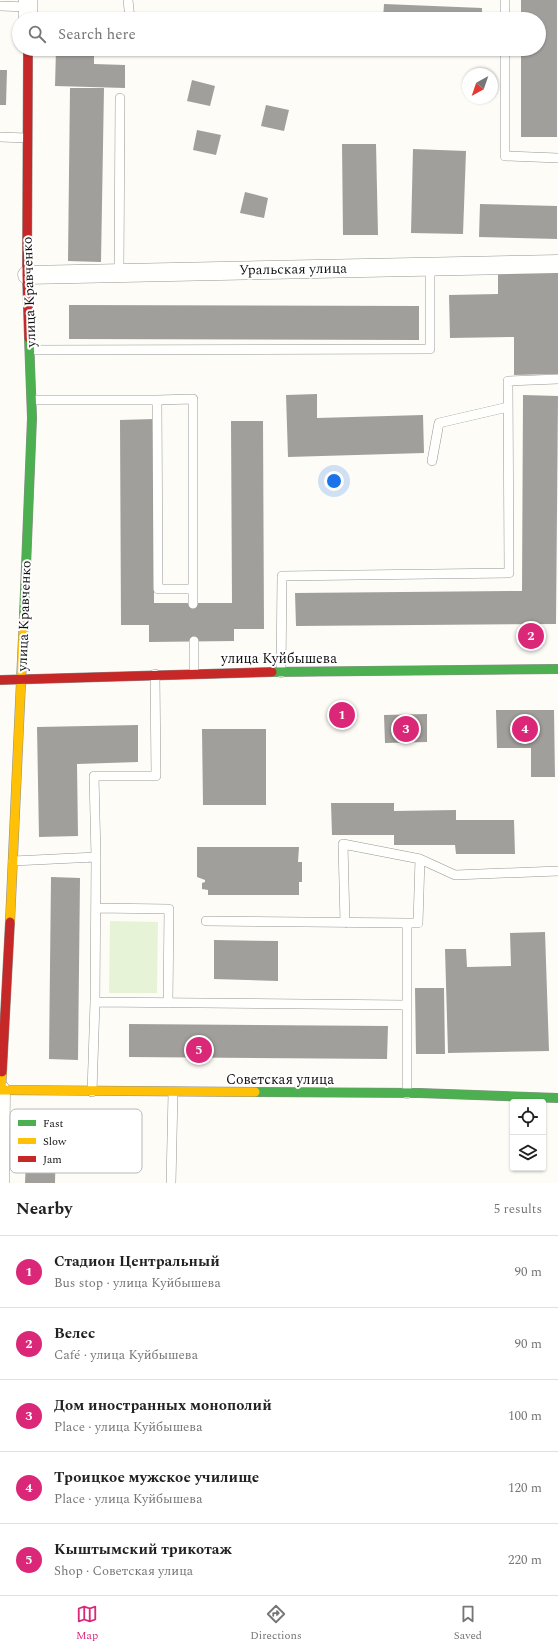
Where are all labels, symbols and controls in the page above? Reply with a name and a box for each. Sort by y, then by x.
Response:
search box [12,12,546,56]
icon: search [26,23,48,45]
text: Search here [58,23,136,46]
north arrow [462,68,498,104]
street label: улица Кравченко [17,236,41,349]
street label: Уральская улица [239,258,347,280]
your location [324,471,344,491]
street label: улица Кравченко [12,560,36,673]
pin: 2 [518,621,544,651]
street label: улица Куйбышева [220,648,337,669]
pin: 1 [329,700,355,730]
pin: 3 [393,714,419,744]
pin: 4 [512,714,538,744]
pin: 5 [186,1035,212,1065]
street label: Советская улица [226,1069,334,1090]
map controls [510,1099,546,1171]
button: locate [510,1099,546,1135]
legend [10,1109,142,1173]
text: Fast [43,1115,64,1132]
text: Slow [43,1133,67,1150]
button: layers [510,1135,546,1171]
text: Jam [43,1151,62,1168]
text: Nearby [16,1196,72,1222]
text: 5 results [494,1199,542,1219]
text: Стадион Центральный [54,1250,220,1273]
text: 1 [25,1262,33,1282]
text: 90 m [515,1262,542,1282]
text: Bus stop · улица Куйбышева [54,1273,221,1293]
text: Велес [54,1322,95,1345]
text: 2 [25,1334,33,1354]
text: 90 m [515,1334,542,1354]
text: Café · улица Куйбышева [54,1345,198,1365]
text: Дом иностранных монополий [54,1394,272,1417]
text: 3 [25,1406,33,1426]
text: 100 m [508,1406,542,1426]
text: Place · улица Куйбышева [54,1417,203,1437]
text: Троицкое мужское училище [54,1466,259,1489]
text: 4 [25,1478,33,1498]
text: 120 m [508,1478,542,1498]
text: Place · улица Куйбышева [54,1489,203,1509]
text: Кыштымский трикотаж [54,1538,232,1561]
text: 5 [25,1550,33,1570]
text: 220 m [508,1550,542,1570]
text: Shop · Советская улица [54,1561,193,1581]
tab: Map [76,1603,98,1644]
tab: Directions [250,1603,302,1644]
tab: Saved [454,1603,482,1644]

